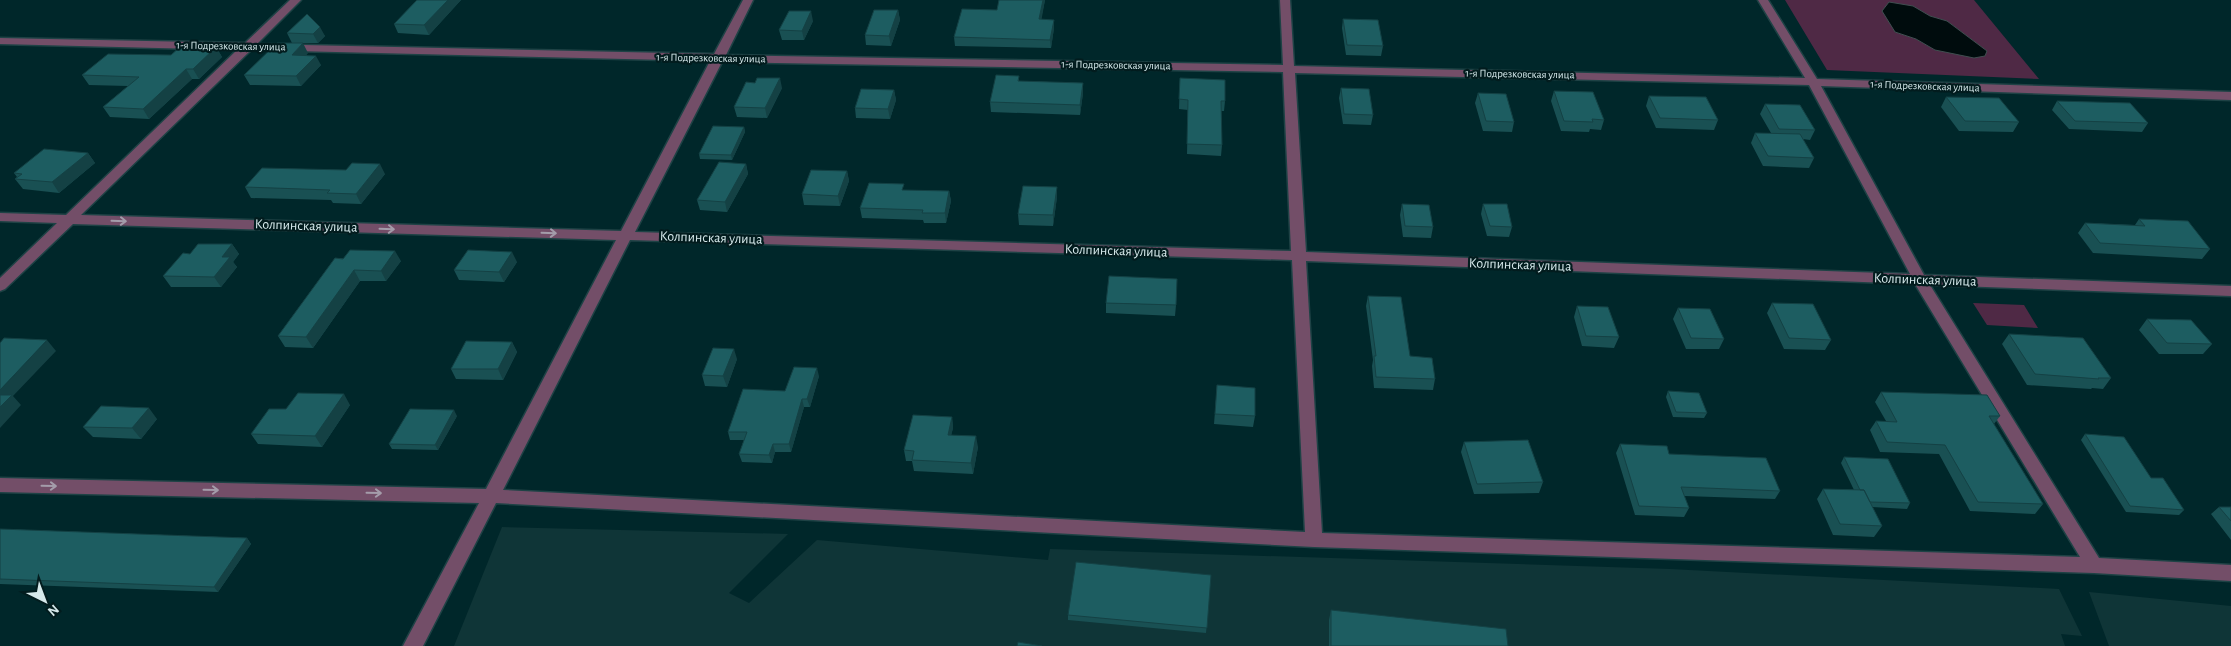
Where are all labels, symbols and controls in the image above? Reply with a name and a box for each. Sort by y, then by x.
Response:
street label: 1-я Подрезковская улица [176,40,286,52]
street label: 1-я Подрезковская улица [656,52,766,64]
street label: 1-я Подрезковская улица [1061,59,1171,71]
street label: 1-я Подрезковская улица [1465,68,1575,80]
street label: 1-я Подрезковская улица [1870,79,1980,93]
one-way arrow [111,216,127,226]
street label: Колпинская улица [254,217,358,235]
one-way arrow [378,224,394,233]
one-way arrow [541,229,557,238]
street label: Колпинская улица [659,229,763,247]
street label: Колпинская улица [1064,242,1168,260]
street label: Колпинская улица [1468,256,1572,274]
street label: Колпинская улица [1873,271,1977,289]
one-way arrow [40,481,56,491]
one-way arrow [203,485,219,494]
one-way arrow [365,489,381,498]
north arrow [20,576,70,626]
text: N [45,601,61,618]

